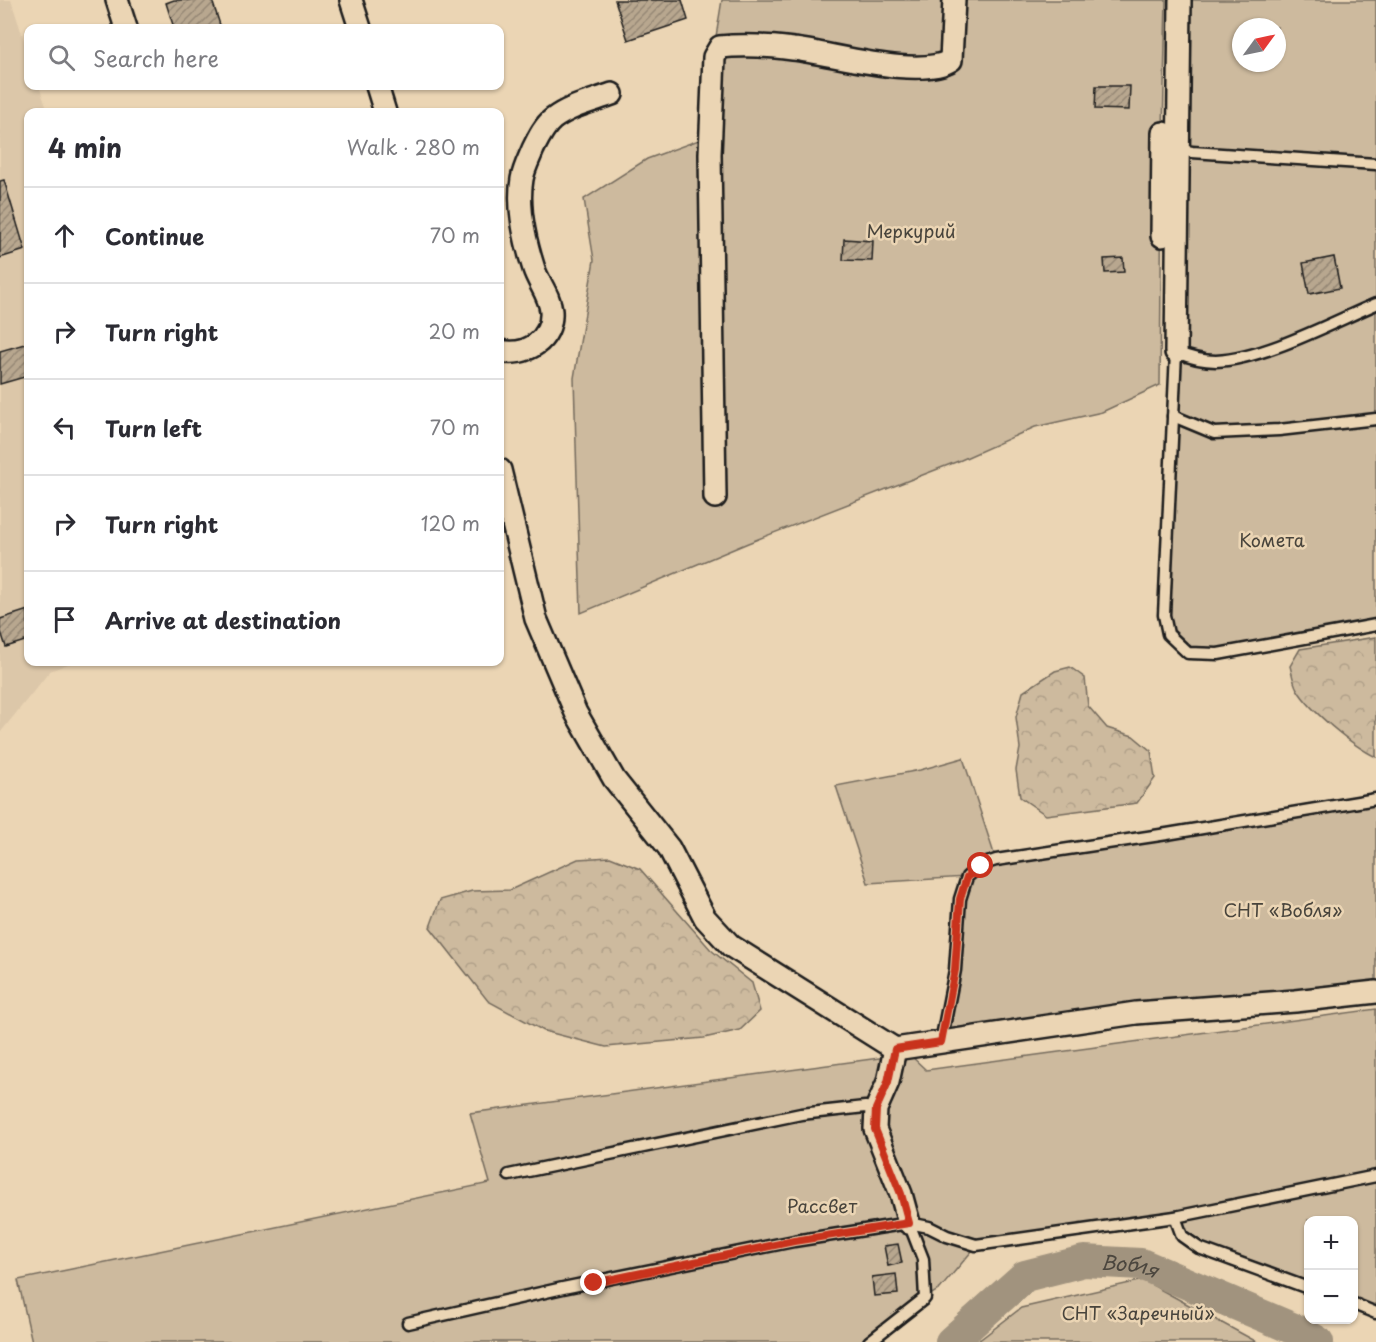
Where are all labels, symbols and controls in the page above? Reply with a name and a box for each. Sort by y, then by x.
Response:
north arrow [1232,18,1286,72]
search box [24,24,504,90]
icon: search [45,41,78,74]
text: Search here [93,41,219,74]
text: 4 min [48,128,122,167]
text: Walk · 280 m [347,132,480,162]
park label: Меркурий [866,217,956,244]
icon: ahead [48,219,81,252]
text: Continue [105,219,204,252]
text: 70 m [430,220,480,250]
icon: right [48,315,81,348]
text: Turn right [105,315,218,348]
text: 20 m [428,316,480,346]
icon: left [48,411,81,444]
text: Turn left [105,411,202,444]
text: 70 m [430,412,480,442]
icon: right [48,507,81,540]
text: Turn right [105,507,218,540]
text: 120 m [421,508,480,538]
park label: Комета [1239,526,1305,553]
icon: arrive [48,603,81,636]
text: Arrive at destination [105,603,341,636]
route start [967,852,993,878]
park label: СНТ «Вобля» [1224,896,1342,923]
park label: Рассвет [787,1192,857,1219]
map controls [1304,1216,1358,1324]
button: + [1304,1216,1358,1270]
water label: Вобля [1100,1247,1164,1285]
route end [580,1269,606,1295]
button: − [1304,1270,1358,1324]
park label: СНТ «Заречный» [1061,1299,1215,1326]

